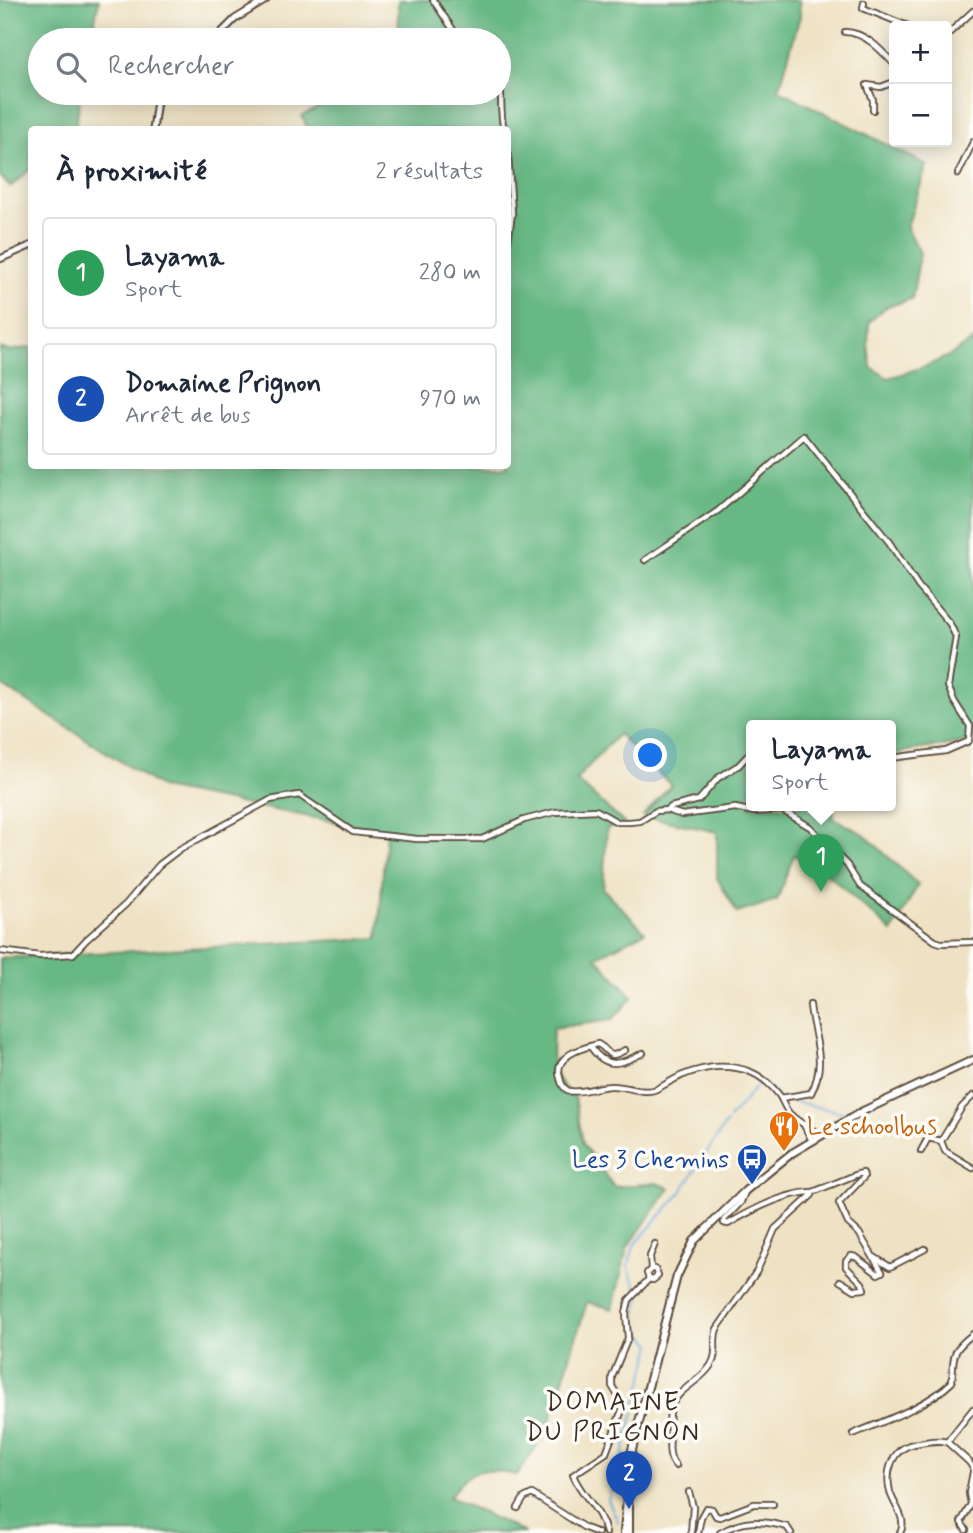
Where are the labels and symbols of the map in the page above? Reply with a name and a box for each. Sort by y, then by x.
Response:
your location [633,738,667,772]
pin: 1 [798,834,844,892]
restaurant icon: Le schoolbus [767,1109,801,1153]
place label: Le schoolbus [807,1112,937,1143]
bus stop icon: Les 3 Chemins [735,1142,769,1186]
place label: Les 3 Chemins [572,1145,729,1176]
district label: DOMAINE DU PRIGNON [525,1386,701,1450]
pin: 2 [606,1451,652,1509]

